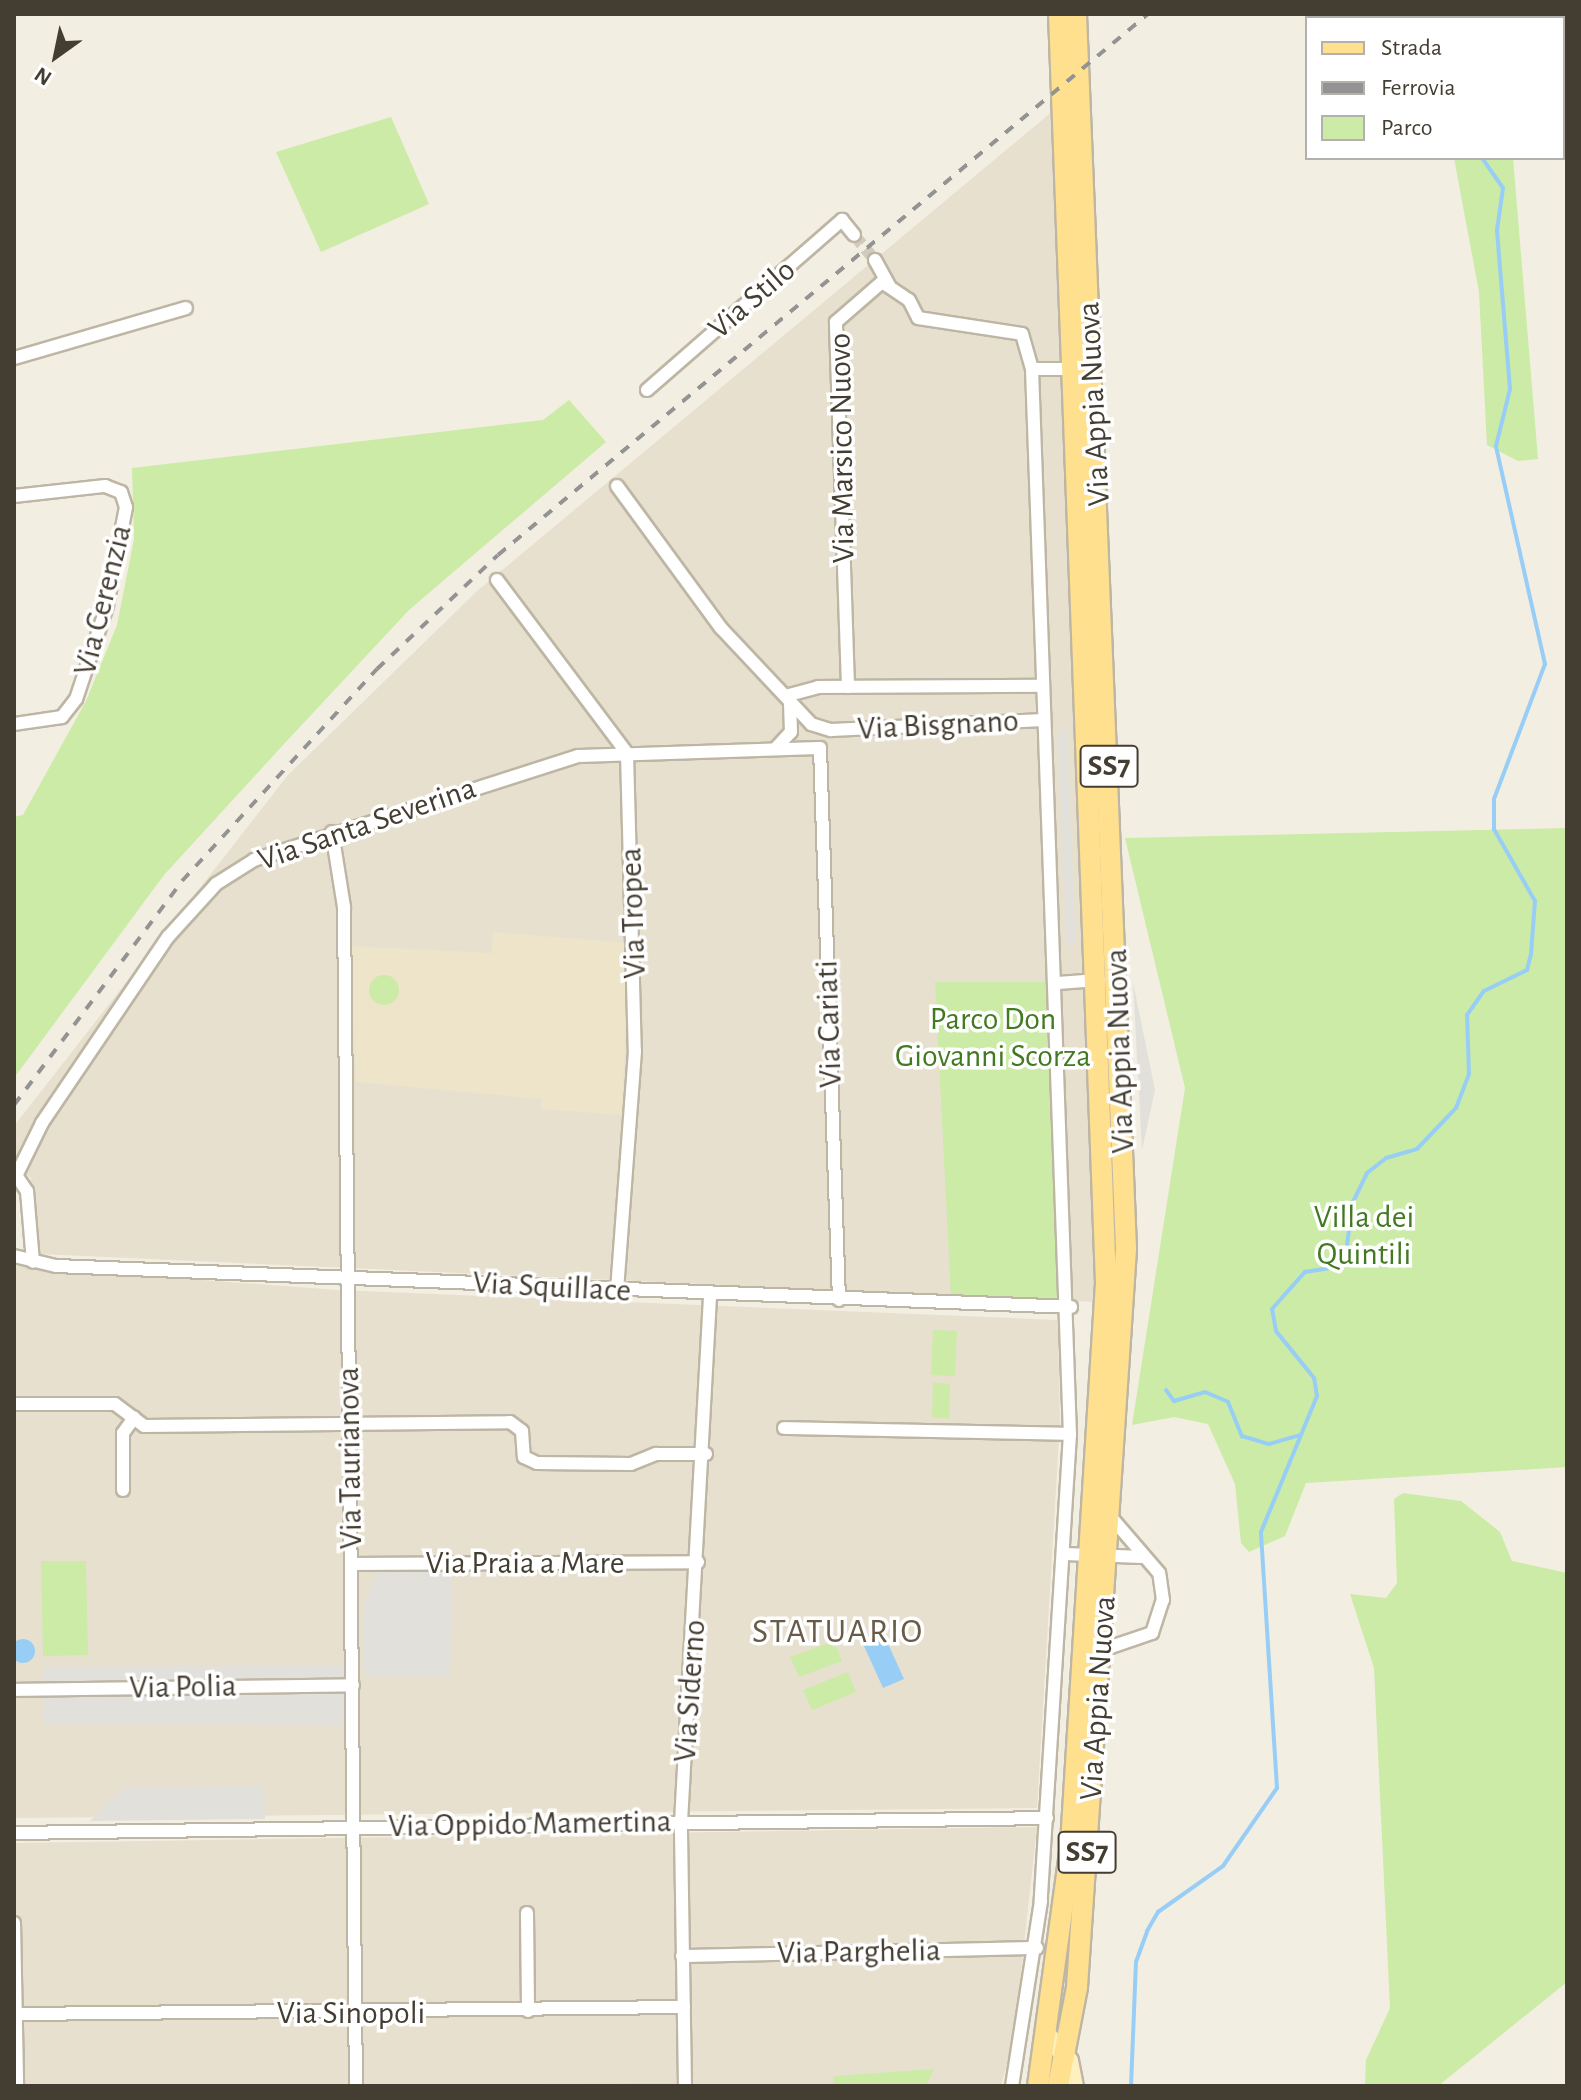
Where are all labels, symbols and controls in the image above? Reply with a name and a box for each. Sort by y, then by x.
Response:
north arrow [16,16,96,96]
legend [1305,16,1565,160]
text: Strada [1381,36,1442,60]
text: N [31,63,55,90]
text: Ferrovia [1381,76,1456,100]
text: Parco [1381,116,1432,140]
street label: Via Stilo [701,251,803,347]
street label: Via Appia Nuova [1069,301,1119,507]
street label: Via Marsico Nuovo [821,332,863,564]
street label: Via Cerenzia [66,521,140,679]
street label: Via Bisgnano [856,702,1020,748]
road number: SS7 [1079,740,1139,792]
street label: Via Santa Severina [253,769,481,879]
street label: Via Tropea [612,847,654,979]
street label: Via Appia Nuova [1097,948,1143,1154]
street label: Via Cariati [808,959,850,1089]
park label: Parco Don Giovanni Scorza [895,1001,1091,1076]
park label: Villa dei Quintili [1314,1199,1414,1274]
street label: Via Squillace [472,1264,632,1310]
street label: Via Taurianova [329,1367,371,1549]
street label: Via Praia a Mare [425,1544,625,1582]
street label: Via Appia Nuova [1072,1594,1124,1802]
district label: STATUARIO [752,1613,924,1653]
street label: Via Siderno [666,1619,714,1763]
street label: Via Polia [129,1667,237,1707]
street label: Via Oppido Mamertina [388,1802,672,1846]
road number: SS7 [1057,1826,1117,1878]
street label: Via Parghelia [777,1931,941,1973]
street label: Via Sinopoli [277,1994,425,2032]

